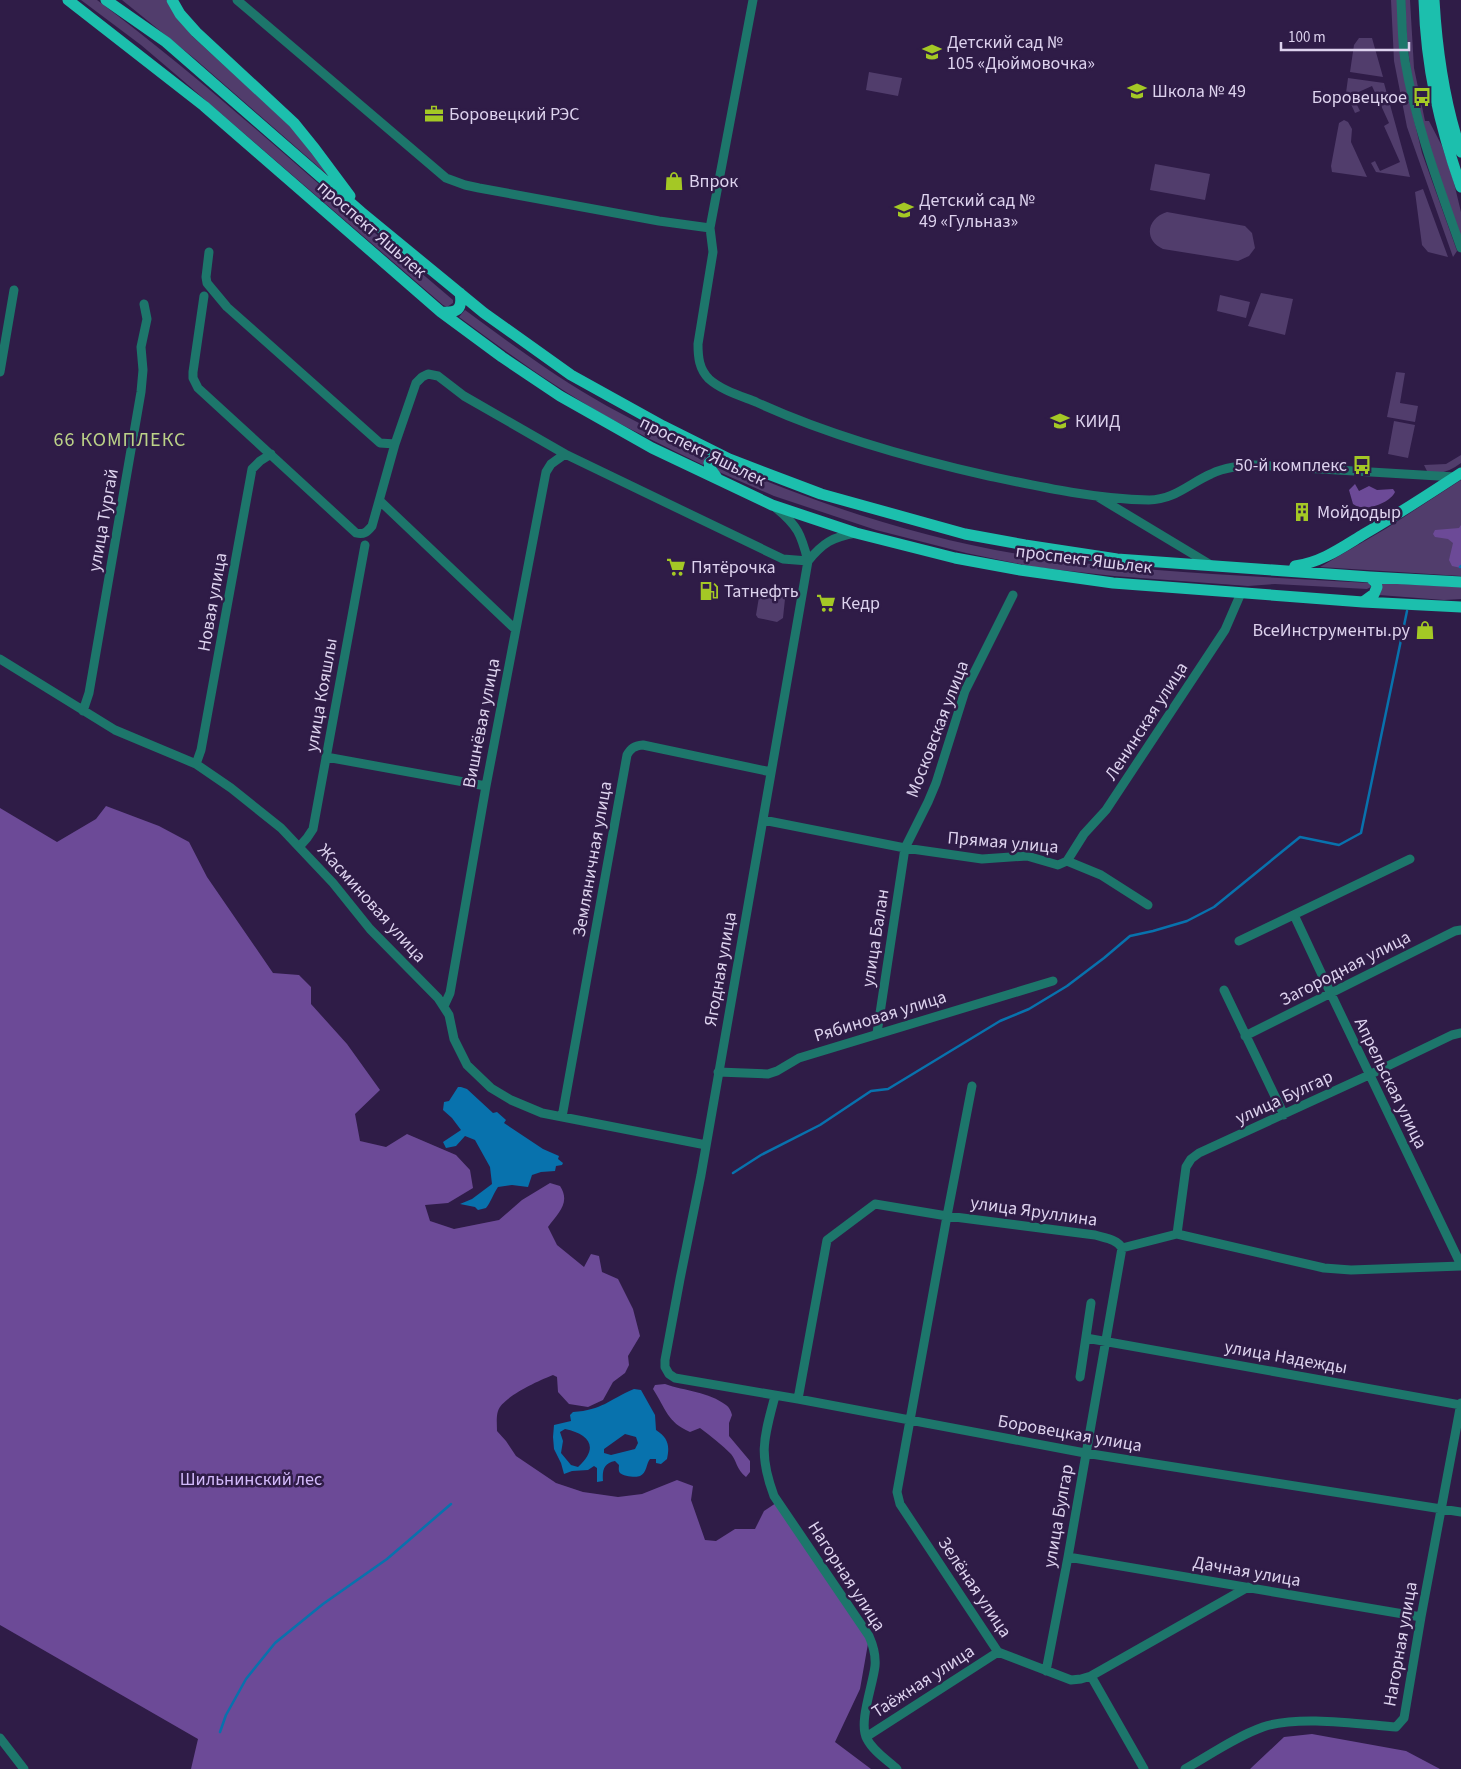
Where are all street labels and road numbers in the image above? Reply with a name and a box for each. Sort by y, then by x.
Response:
street label: проспект Яшьлек [312,175,432,284]
street label: проспект Яшьлек [636,410,770,493]
street label: улица Тургай [82,467,125,574]
street label: проспект Яшьлек [1014,539,1154,580]
street label: Новая улица [192,551,233,653]
street label: улица Кояшлы [299,636,344,754]
street label: Вишнёвая улица [457,656,506,790]
street label: Московская улица [900,657,975,801]
street label: Ленинская улица [1099,657,1194,785]
street label: Земляничная улица [566,779,619,939]
street label: Прямая улица [946,825,1059,860]
street label: Жасминовая улица [312,839,432,968]
street label: улица Балан [855,887,896,989]
street label: Ягодная улица [698,910,743,1028]
street label: Загородная улица [1275,925,1415,1012]
street label: Рябиновая улица [811,984,949,1048]
street label: Апрельская улица [1348,1013,1433,1153]
street label: улица Булгар [1231,1064,1337,1131]
street label: улица Яруллина [969,1190,1099,1233]
street label: улица Надежды [1222,1334,1349,1381]
street label: Боровецкая улица [996,1409,1144,1458]
street label: улица Булгар [1037,1462,1080,1570]
street label: Нагорная улица [802,1516,891,1636]
street label: Зелёная улица [932,1532,1018,1643]
street label: Дачная улица [1191,1550,1303,1593]
street label: Нагорная улица [1377,1580,1424,1709]
street label: Таёжная улица [867,1639,980,1724]

